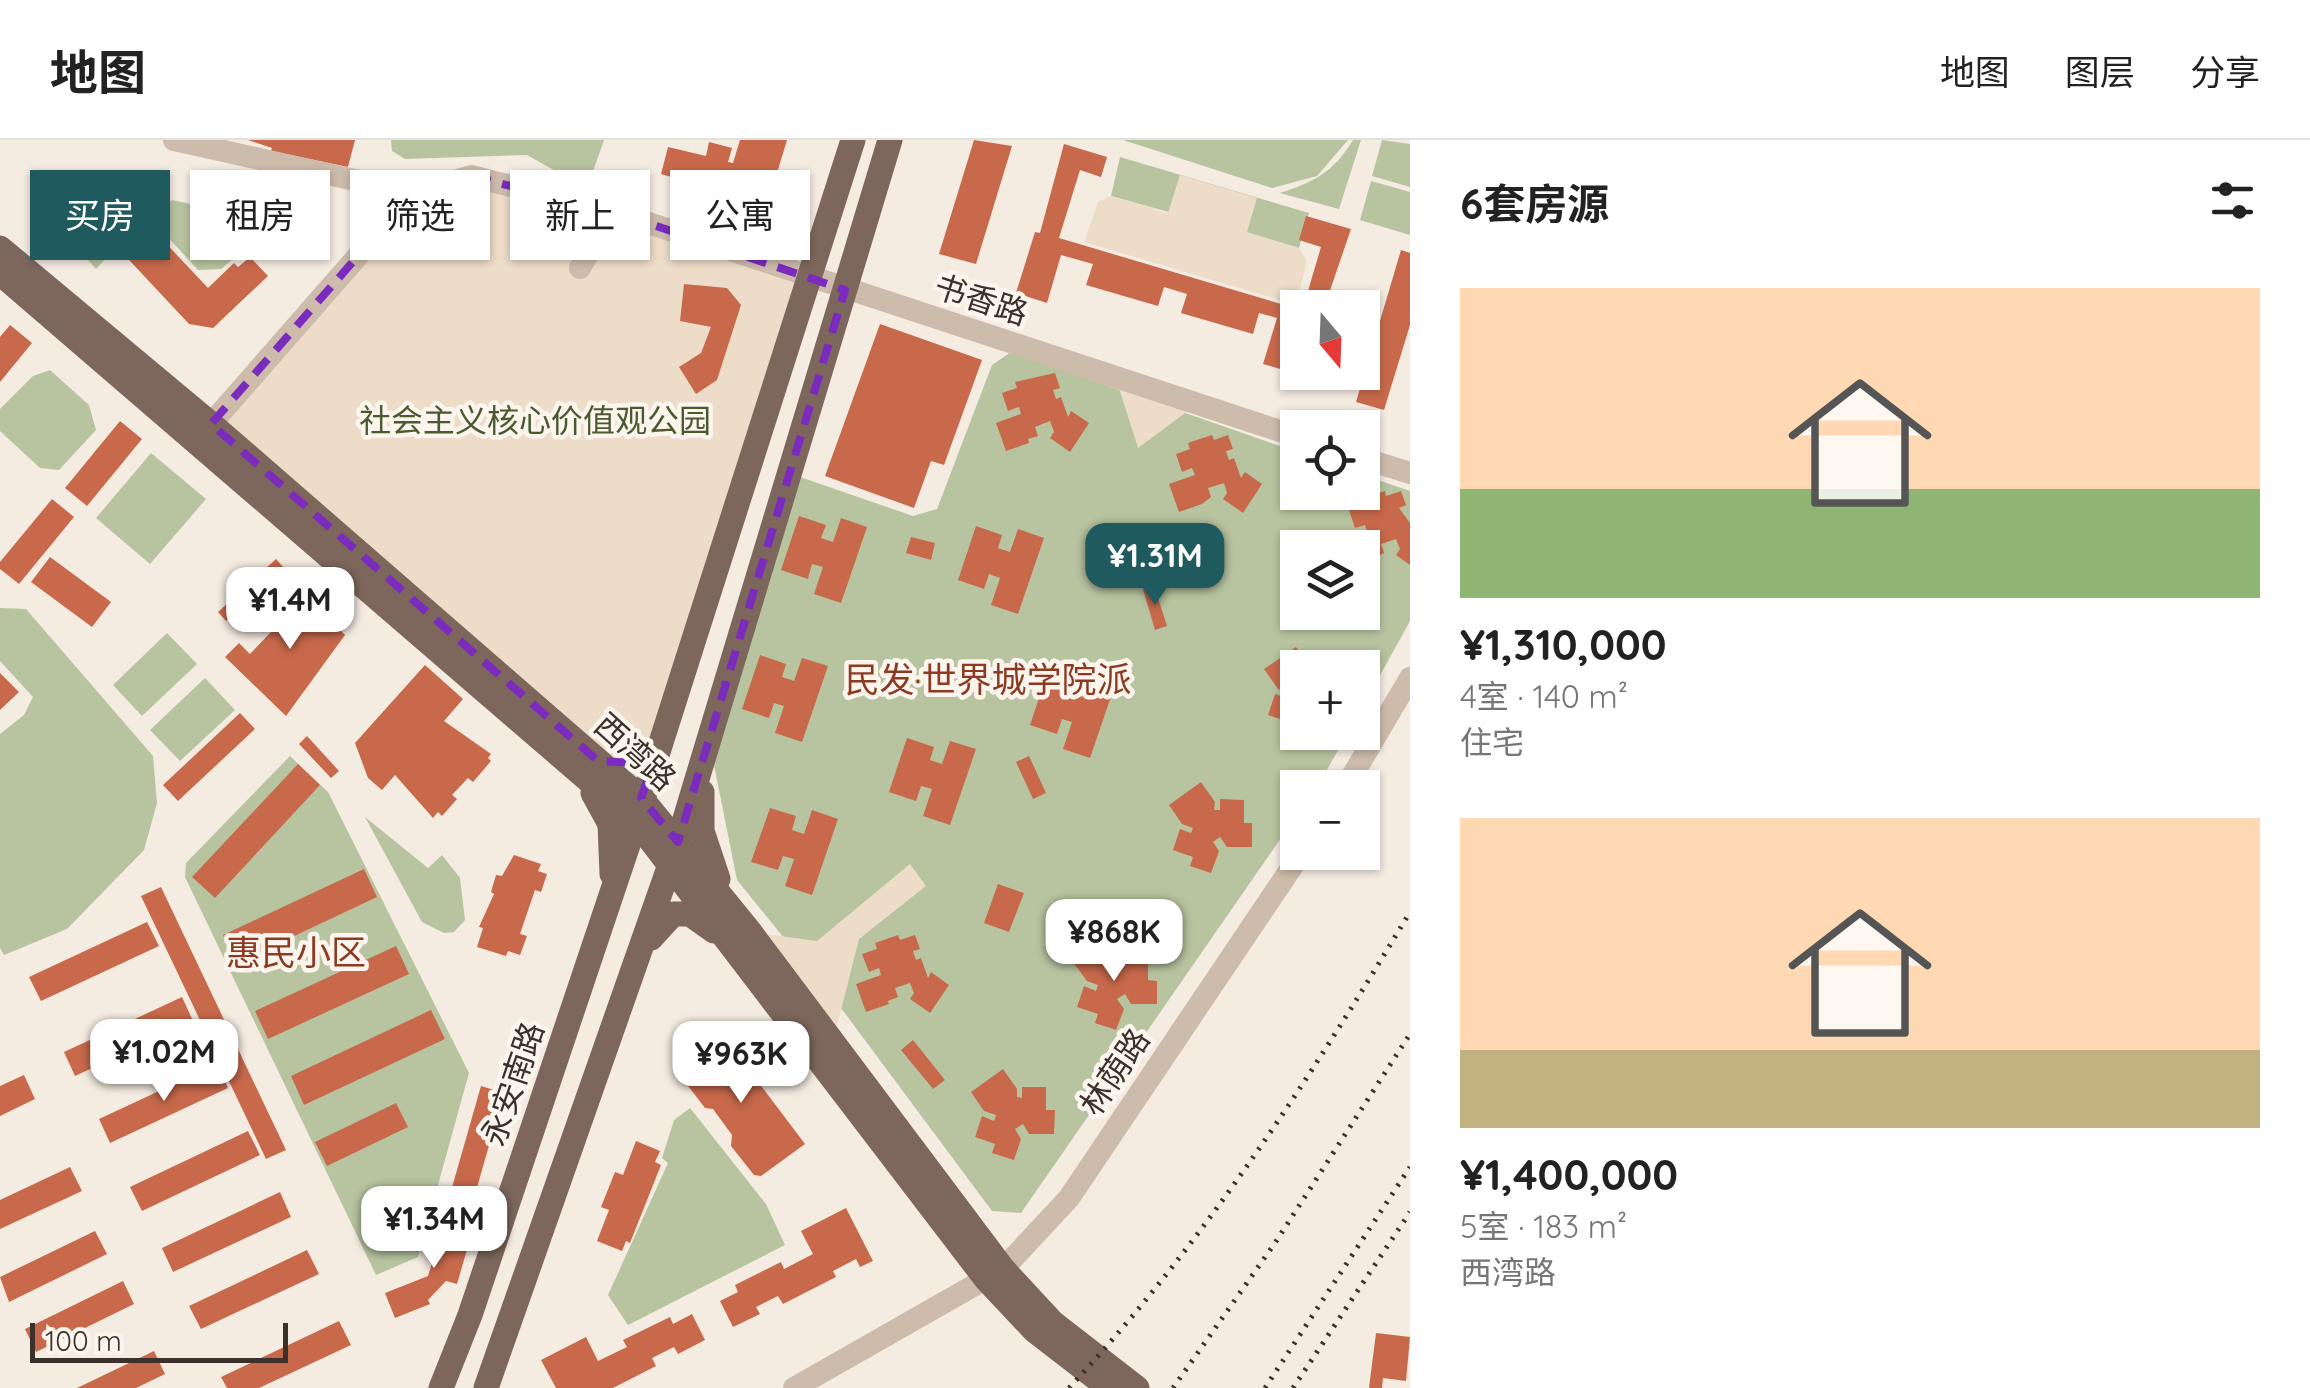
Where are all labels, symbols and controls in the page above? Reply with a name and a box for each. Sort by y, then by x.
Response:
text: 地图 [50,42,146,102]
text: 地图 [1940,50,2010,94]
text: 图层 [2065,50,2135,94]
text: 分享 [2190,50,2260,94]
chip: 买房 [30,170,170,260]
chip: 租房 [190,170,330,260]
chip: 筛选 [350,170,490,260]
chip: 新上 [510,170,650,260]
chip: 公寓 [670,170,810,260]
icon: filters [2205,173,2260,228]
text: 6套房源 [1460,177,1609,230]
street label: 书香路 [929,265,1033,333]
north arrow [1280,290,1380,390]
map controls [1280,290,1380,870]
icon: home [1770,353,1950,533]
park label: 社会主义核心价值观公园 [359,400,711,440]
button: locate [1280,410,1380,510]
pin: ¥1.31M [1074,523,1236,608]
button: layers [1280,530,1380,630]
text: ¥1.31M [1107,535,1203,575]
pin: ¥1.4M [220,567,360,652]
text: ¥1.4M [248,579,332,619]
text: ¥1,310,000 [1460,618,1667,671]
button: + [1280,650,1380,750]
district label: 民发·世界城学院派 [845,657,1131,701]
text: 4室 · 140 m² [1460,676,1628,716]
street label: 西湾路 [587,704,685,798]
text: 住宅 [1460,722,1524,762]
button: − [1280,770,1380,870]
icon: home [1770,883,1950,1063]
pin: ¥868K [1044,899,1184,984]
text: ¥868K [1068,911,1160,951]
district label: 惠民小区 [226,930,366,974]
street label: 永安南路 [472,1017,552,1151]
pin: ¥1.02M [83,1019,245,1104]
street label: 林荫路 [1071,1020,1158,1122]
pin: ¥963K [671,1021,811,1106]
text: ¥1.02M [112,1031,216,1071]
text: ¥963K [694,1033,788,1073]
text: ¥1,400,000 [1460,1148,1678,1201]
pin: ¥1.34M [353,1186,515,1271]
text: ¥1.34M [383,1198,485,1238]
text: 5室 · 183 m² [1460,1206,1627,1246]
text: 西湾路 [1460,1252,1556,1292]
scale bar [30,1318,288,1362]
text: 100 m [45,1323,122,1358]

